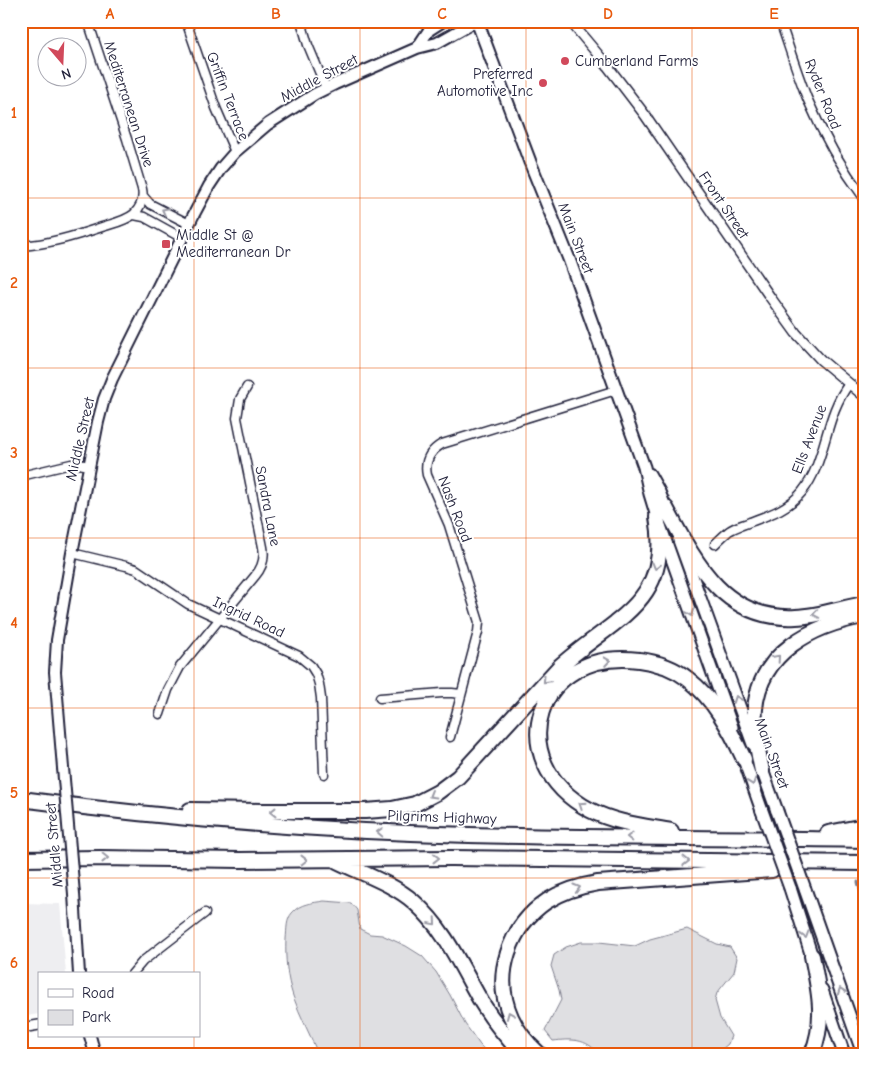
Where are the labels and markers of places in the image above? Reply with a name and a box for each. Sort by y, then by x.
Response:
place label: Cumberland Farms [575,52,698,70]
marker: Cumberland Farms [559,55,571,67]
place label: Preferred Automotive Inc [437,65,533,100]
marker: Preferred Automotive Inc [537,77,549,89]
place label: Middle St @ Mediterranean Dr [176,226,290,261]
marker: Middle St @ Mediterranean Dr [160,238,172,250]

